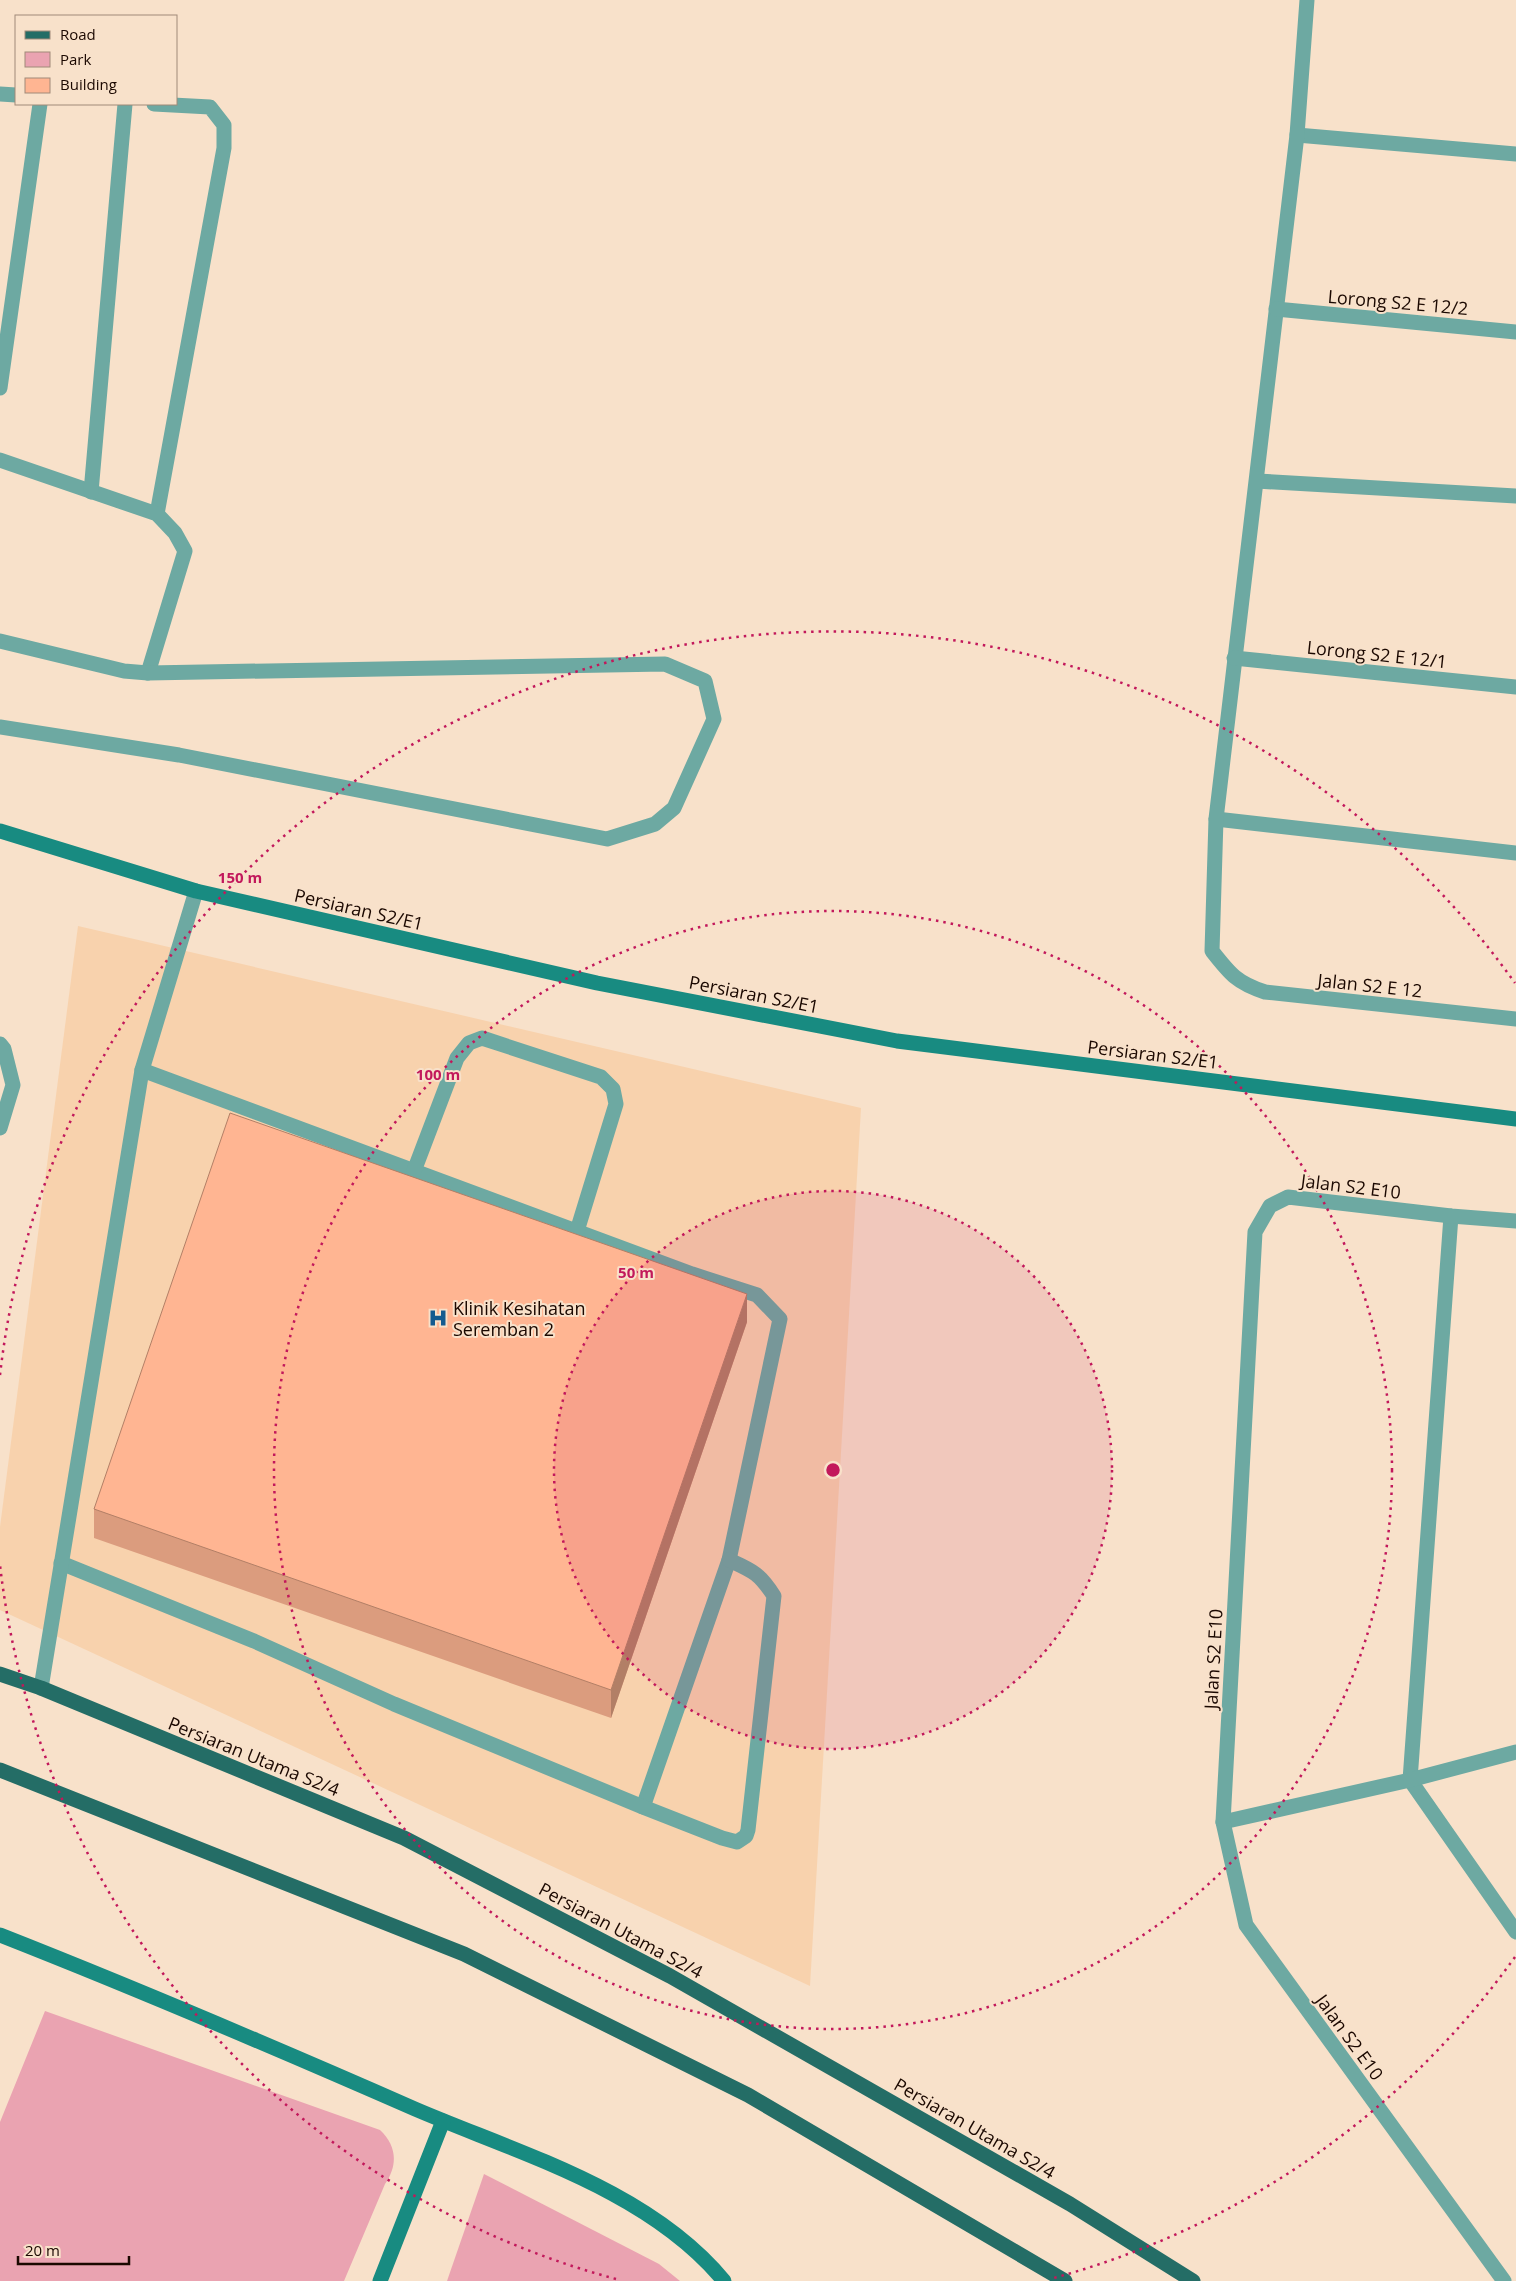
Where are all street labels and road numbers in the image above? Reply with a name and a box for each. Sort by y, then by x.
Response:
street label: Lorong S2 E 12/2 [1327,284,1469,320]
street label: Lorong S2 E 12/1 [1306,635,1448,673]
street label: Persiaran S2/E1 [292,883,426,935]
street label: Jalan S2 E 12 [1314,967,1424,1002]
street label: Persiaran S2/E1 [687,970,821,1018]
street label: Persiaran S2/E1 [1086,1034,1220,1074]
street label: Jalan S2 E10 [1298,1168,1402,1204]
street label: Jalan S2 E10 [1198,1608,1228,1712]
street label: Persiaran Utama S2/4 [165,1711,343,1801]
street label: Persiaran Utama S2/4 [535,1877,707,1983]
street label: Jalan S2 E10 [1310,1988,1389,2085]
street label: Persiaran Utama S2/4 [890,2072,1060,2184]

